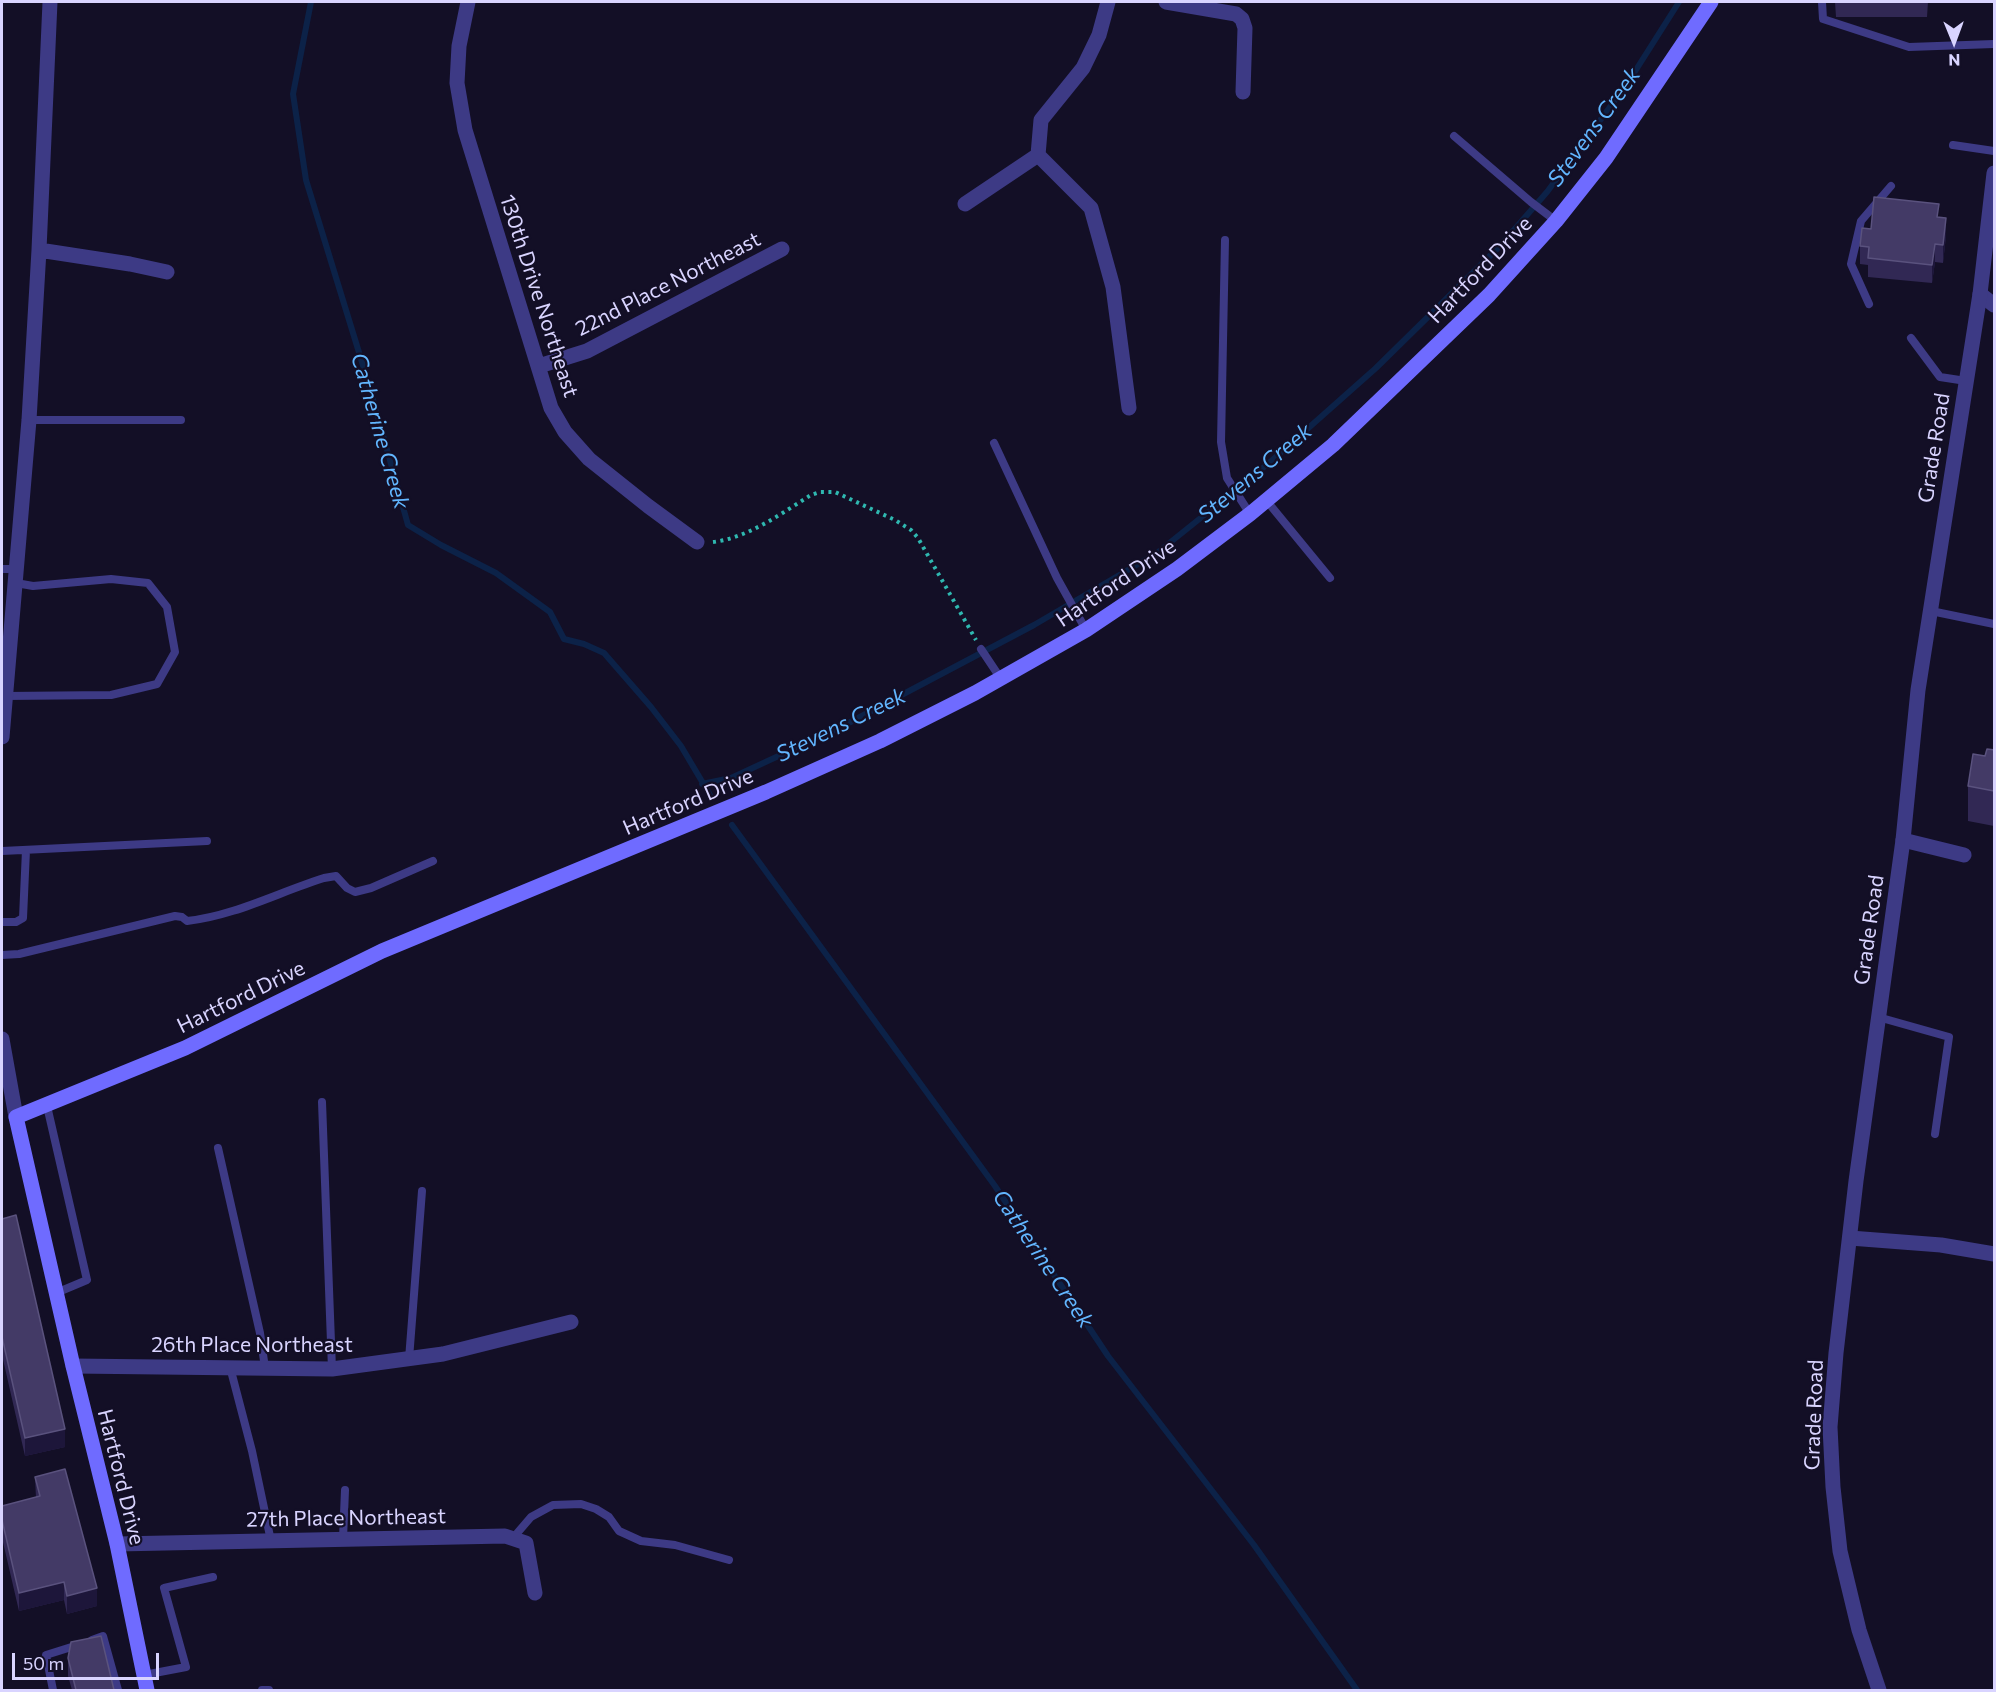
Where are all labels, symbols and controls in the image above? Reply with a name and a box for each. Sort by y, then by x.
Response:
north arrow [1924,12,1984,72]
text: N [1948,51,1960,70]
water label: Stevens Creek [1542,62,1646,192]
street label: 130th Drive Northeast [494,191,584,401]
street label: Hartford Drive [1423,211,1537,329]
street label: 22nd Place Northeast [571,226,765,342]
water label: Catherine Creek [345,350,415,512]
street label: Grade Road [1913,391,1955,505]
water label: Stevens Creek [1193,418,1317,528]
street label: Hartford Drive [1051,534,1181,632]
water label: Stevens Creek [772,682,910,768]
street label: Hartford Drive [619,763,757,841]
street label: Grade Road [1849,873,1889,987]
street label: Hartford Drive [173,955,309,1039]
water label: Catherine Creek [987,1185,1099,1333]
street label: 26th Place Northeast [151,1332,353,1358]
street label: Grade Road [1799,1359,1829,1471]
street label: Hartford Drive [92,1407,150,1547]
street label: 27th Place Northeast [246,1504,446,1532]
scale bar [15,1641,162,1679]
text: 50 m [23,1652,64,1674]

